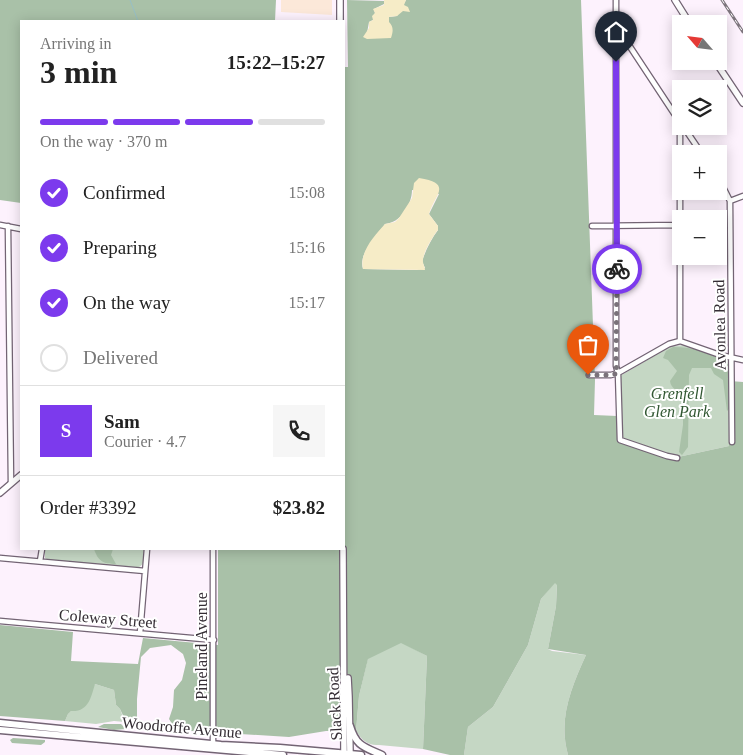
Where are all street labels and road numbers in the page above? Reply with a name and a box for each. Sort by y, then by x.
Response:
street label: Avonlea Road [710,279,729,371]
street label: Pineland Avenue [193,592,210,700]
street label: Coleway Street [58,606,158,632]
street label: Slack Road [324,667,345,741]
street label: Woodroffe Avenue [121,714,243,741]

